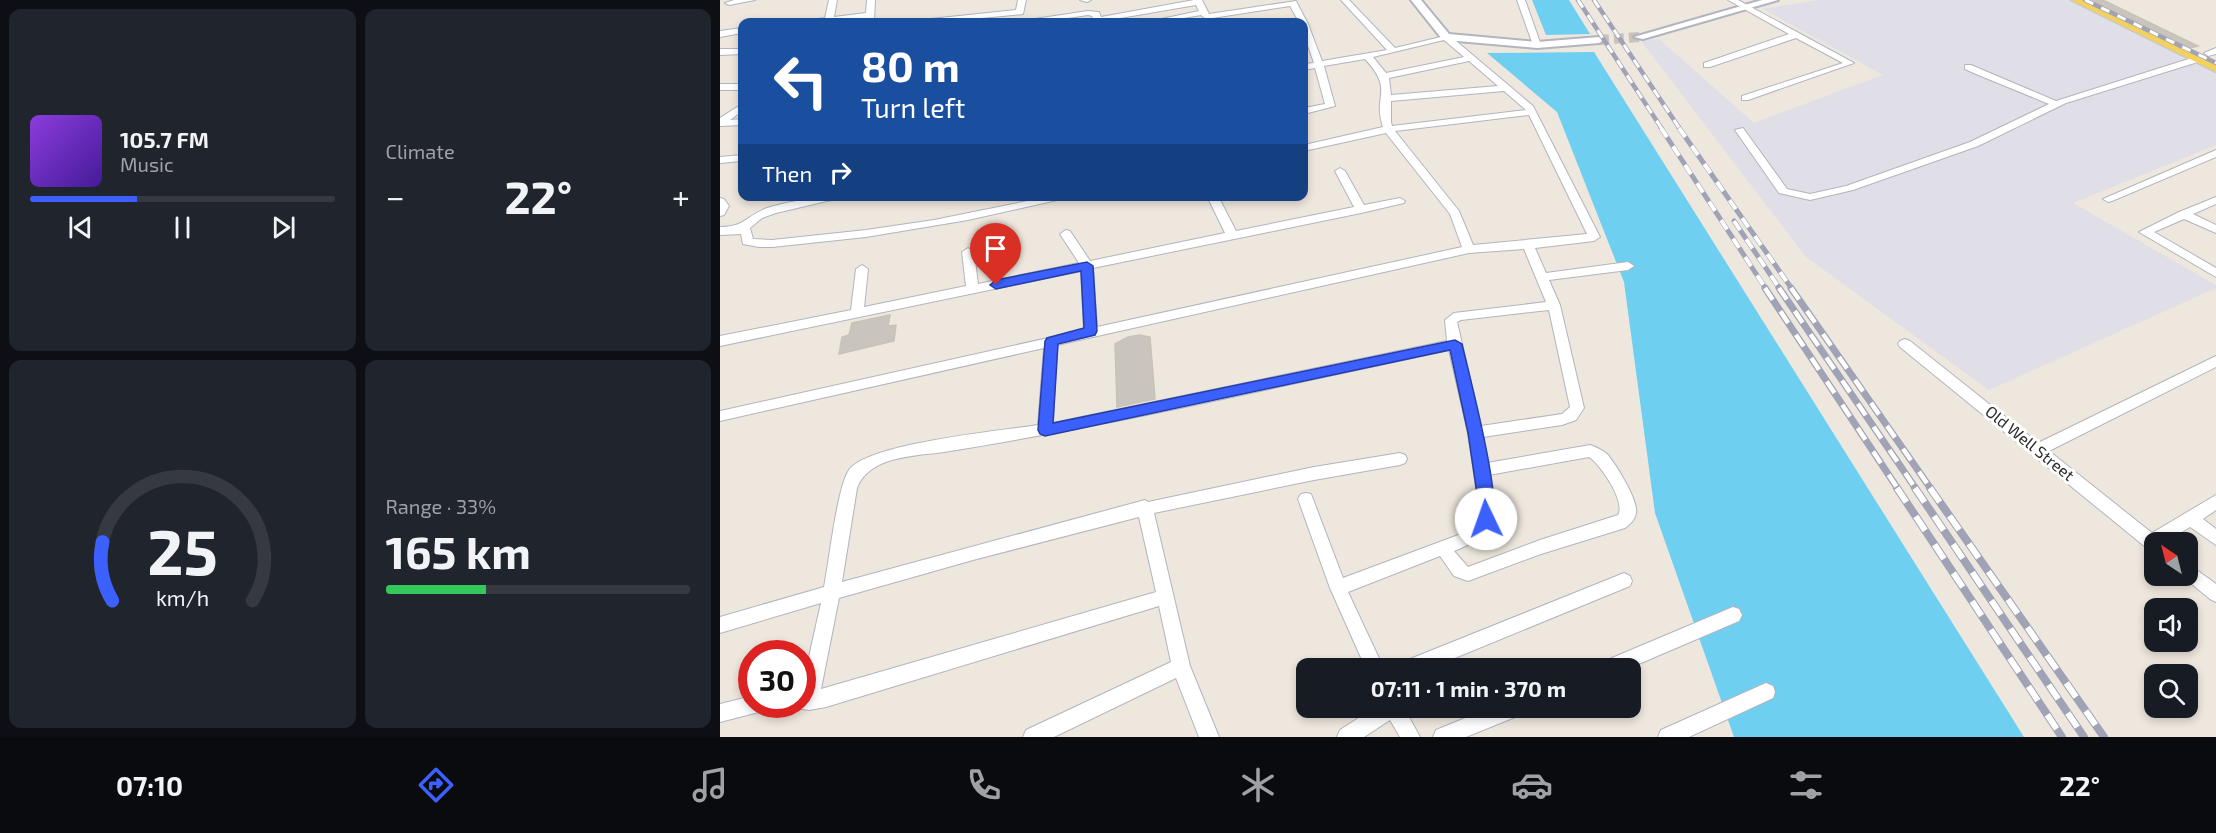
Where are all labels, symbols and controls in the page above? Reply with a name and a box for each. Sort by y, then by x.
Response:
text: 80 m [861,40,960,90]
icon: left [762,42,840,120]
text: Turn left [861,91,965,123]
text: 105.7 FM [120,126,209,152]
text: Climate [386,139,455,163]
text: Music [120,152,174,176]
icon: right [824,156,857,189]
text: Then [762,160,812,186]
text: 22° [504,169,572,223]
text: − [386,176,405,216]
text: + [672,176,690,216]
icon: previous [64,211,97,244]
icon: pause [166,211,199,244]
icon: next [267,211,300,244]
pin [970,223,1021,285]
icon: arrive [979,232,1012,265]
street label: Old Well Street [1982,401,2078,484]
position arrow [1454,487,1518,551]
text: Range · 33% [386,494,496,518]
text: 25 [147,513,218,588]
text: 165 km [386,524,531,578]
north arrow [2144,532,2198,586]
map controls [2144,532,2198,718]
text: km/h [156,585,209,610]
button: sound [2144,598,2198,652]
speed limit sign: 30 [738,640,816,718]
button: search [2144,664,2198,718]
text: 07:11 · 1 min · 370 m [1371,675,1566,701]
icon: directions [415,764,457,806]
icon: music [689,764,731,806]
icon: phone [963,764,1005,806]
icon: climate [1237,764,1279,806]
icon: car [1511,764,1553,806]
icon: filters [1785,764,1827,806]
text: 07:10 [116,769,183,801]
text: 22° [2059,769,2100,801]

